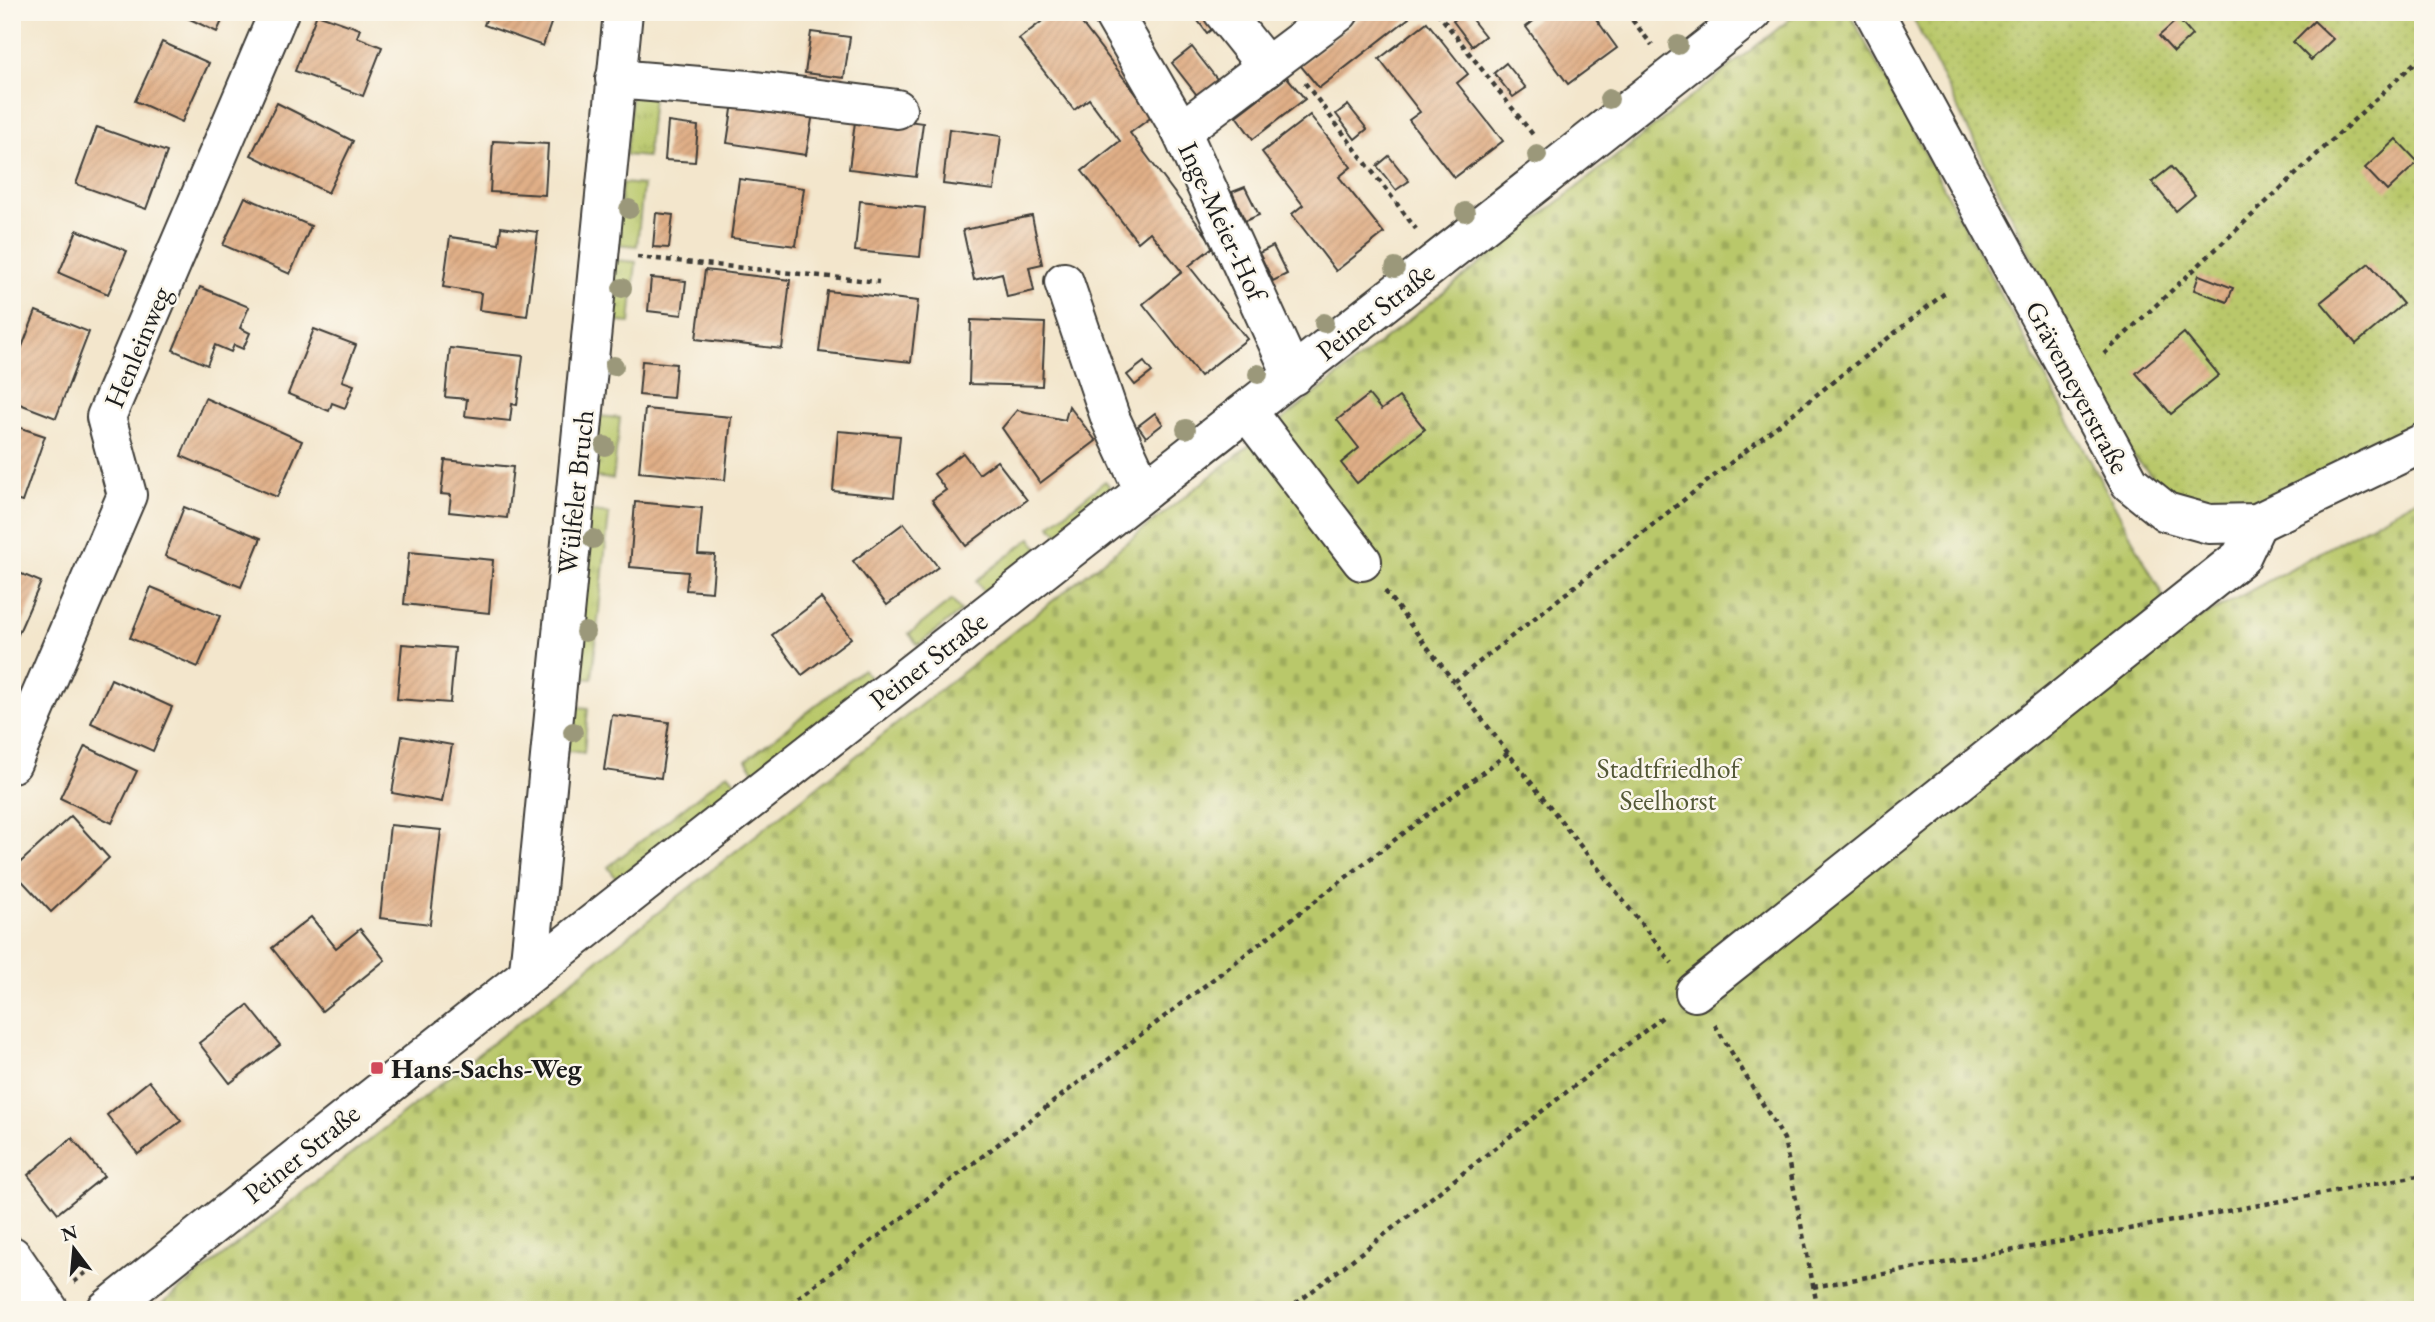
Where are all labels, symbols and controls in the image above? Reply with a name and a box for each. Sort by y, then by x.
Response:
street label: Inge-Meier-Hof [1171,136,1277,309]
street label: Peiner Straße [1309,254,1441,368]
street label: Henleinweg [95,280,179,413]
street label: Grävemeyerstraße [2017,294,2139,480]
street label: Wülfeler Bruch [548,408,602,576]
street label: Peiner Straße [862,603,994,717]
park label: Stadtfriedhof Seelhorst [1596,750,1743,818]
place label: Hans-Sachs-Weg [391,1050,583,1086]
marker: Hans-Sachs-Weg [369,1060,385,1076]
street label: Peiner Straße [235,1095,367,1211]
north arrow [38,1214,108,1284]
text: N [59,1219,81,1247]

